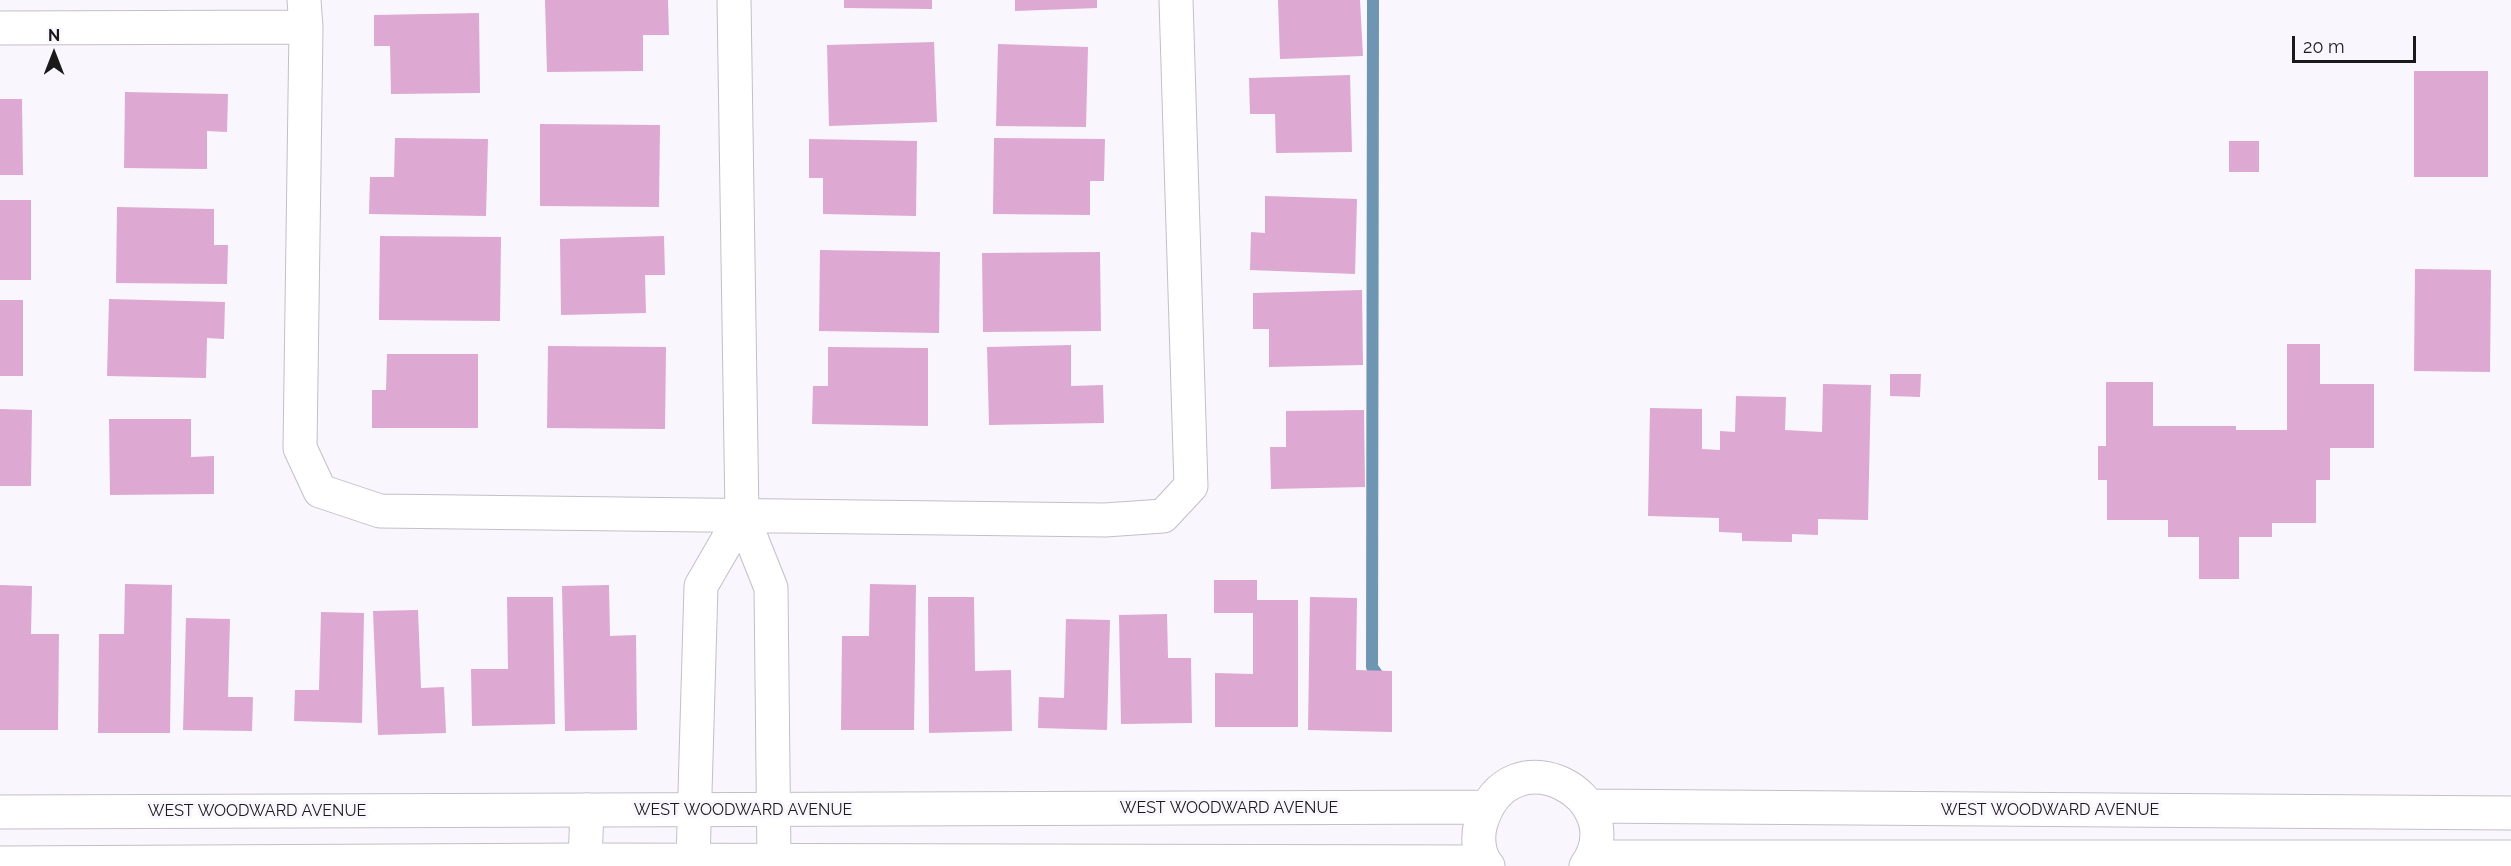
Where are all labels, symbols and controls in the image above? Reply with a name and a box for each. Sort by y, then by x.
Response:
north arrow [24,24,84,84]
scale bar [2295,24,2420,62]
text: N [48,26,60,45]
text: 20 m [2303,36,2345,57]
street label: WEST WOODWARD AVENUE [1120,798,1338,818]
street label: WEST WOODWARD AVENUE [634,800,852,820]
street label: WEST WOODWARD AVENUE [1941,800,2159,820]
street label: WEST WOODWARD AVENUE [148,801,366,821]

